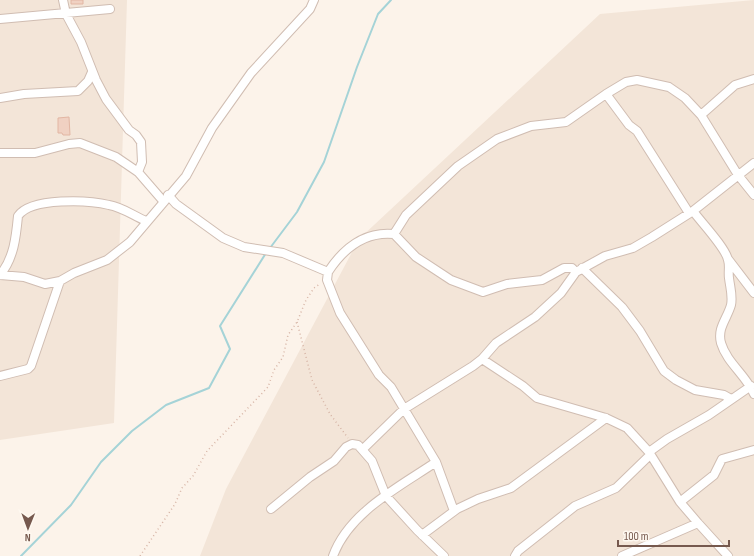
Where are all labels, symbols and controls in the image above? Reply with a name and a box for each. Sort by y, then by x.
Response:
north arrow [8,508,48,548]
scale bar [618,522,729,548]
text: 100 m [624,529,649,544]
text: N [25,531,31,544]

